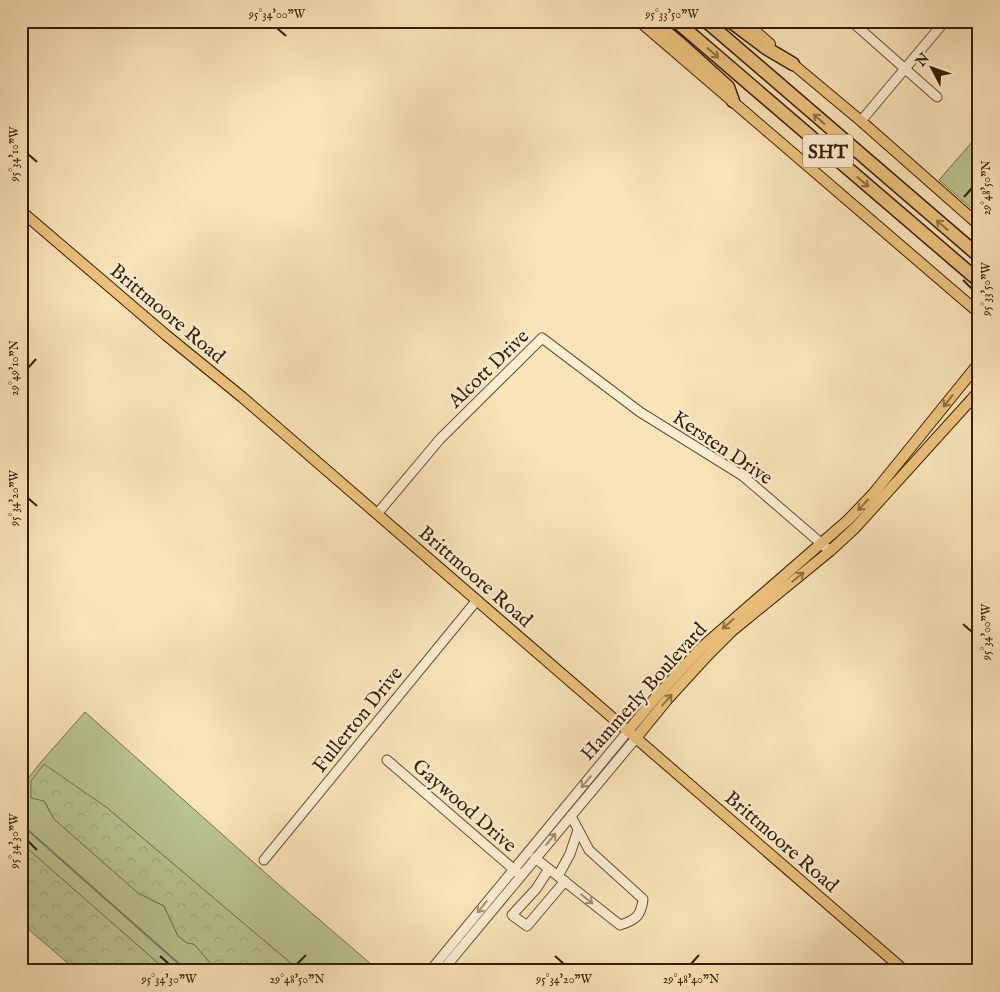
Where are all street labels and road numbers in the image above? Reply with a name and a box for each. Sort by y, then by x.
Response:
road number: SHT [803,134,853,168]
street label: Brittmoore Road [104,259,230,370]
street label: Alcott Drive [443,324,535,415]
street label: Kersten Drive [667,406,777,491]
street label: Brittmoore Road [413,521,537,634]
street label: Hammerly Boulevard [576,618,713,766]
street label: Fullerton Drive [308,662,409,778]
street label: Gaywood Drive [407,754,521,858]
street label: Brittmoore Road [719,786,843,899]

